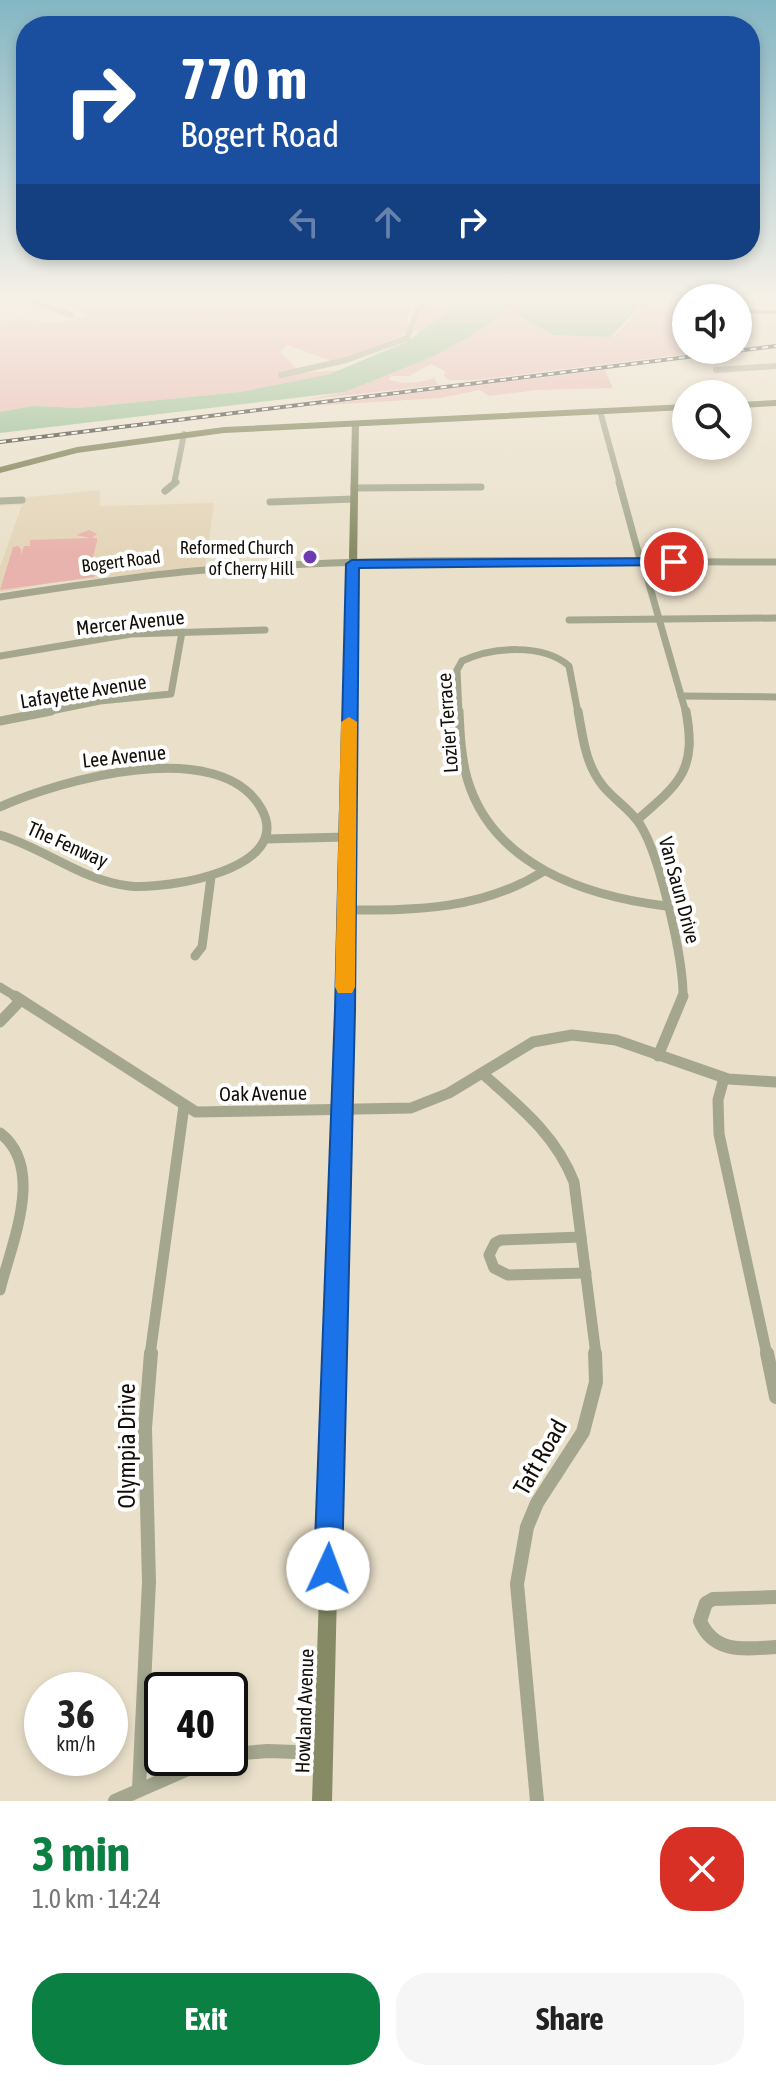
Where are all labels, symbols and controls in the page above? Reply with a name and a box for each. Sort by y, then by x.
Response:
text: 770 m [180,47,307,111]
icon: right [48,48,152,152]
text: Bogert Road [180,113,339,155]
icon: left [282,200,326,244]
icon: ahead [366,200,410,244]
icon: right [450,200,494,244]
map controls [672,284,752,460]
button: sound [672,284,752,364]
button: search [672,380,752,460]
pin [640,528,708,596]
place label: Reformed Church of Cherry Hill [180,537,294,579]
icon: arrive [652,540,696,584]
street label: Bogert Road [80,546,162,576]
marker: Reformed Church of Cherry Hill [301,548,319,566]
street label: Mercer Avenue [75,605,185,639]
street label: Lafayette Avenue [18,670,148,712]
street label: Lozier Terrace [432,672,462,774]
street label: Lee Avenue [81,740,167,772]
street label: The Fenway [24,816,112,872]
street label: Van Saun Drive [655,834,705,946]
street label: Oak Avenue [219,1081,307,1105]
street label: Olympia Drive [113,1383,140,1509]
street label: Taft Road [508,1414,572,1500]
position arrow [286,1527,370,1611]
street label: Howland Avenue [290,1648,318,1774]
speed limit sign: 40 [144,1672,248,1776]
text: 36 [57,1691,95,1736]
text: km/h [56,1732,96,1755]
text: 3 min [32,1826,130,1881]
button: close [660,1827,744,1911]
text: 1.0 km · 14:24 [32,1884,161,1914]
button: Exit [32,1973,380,2065]
button: Share [396,1973,744,2065]

